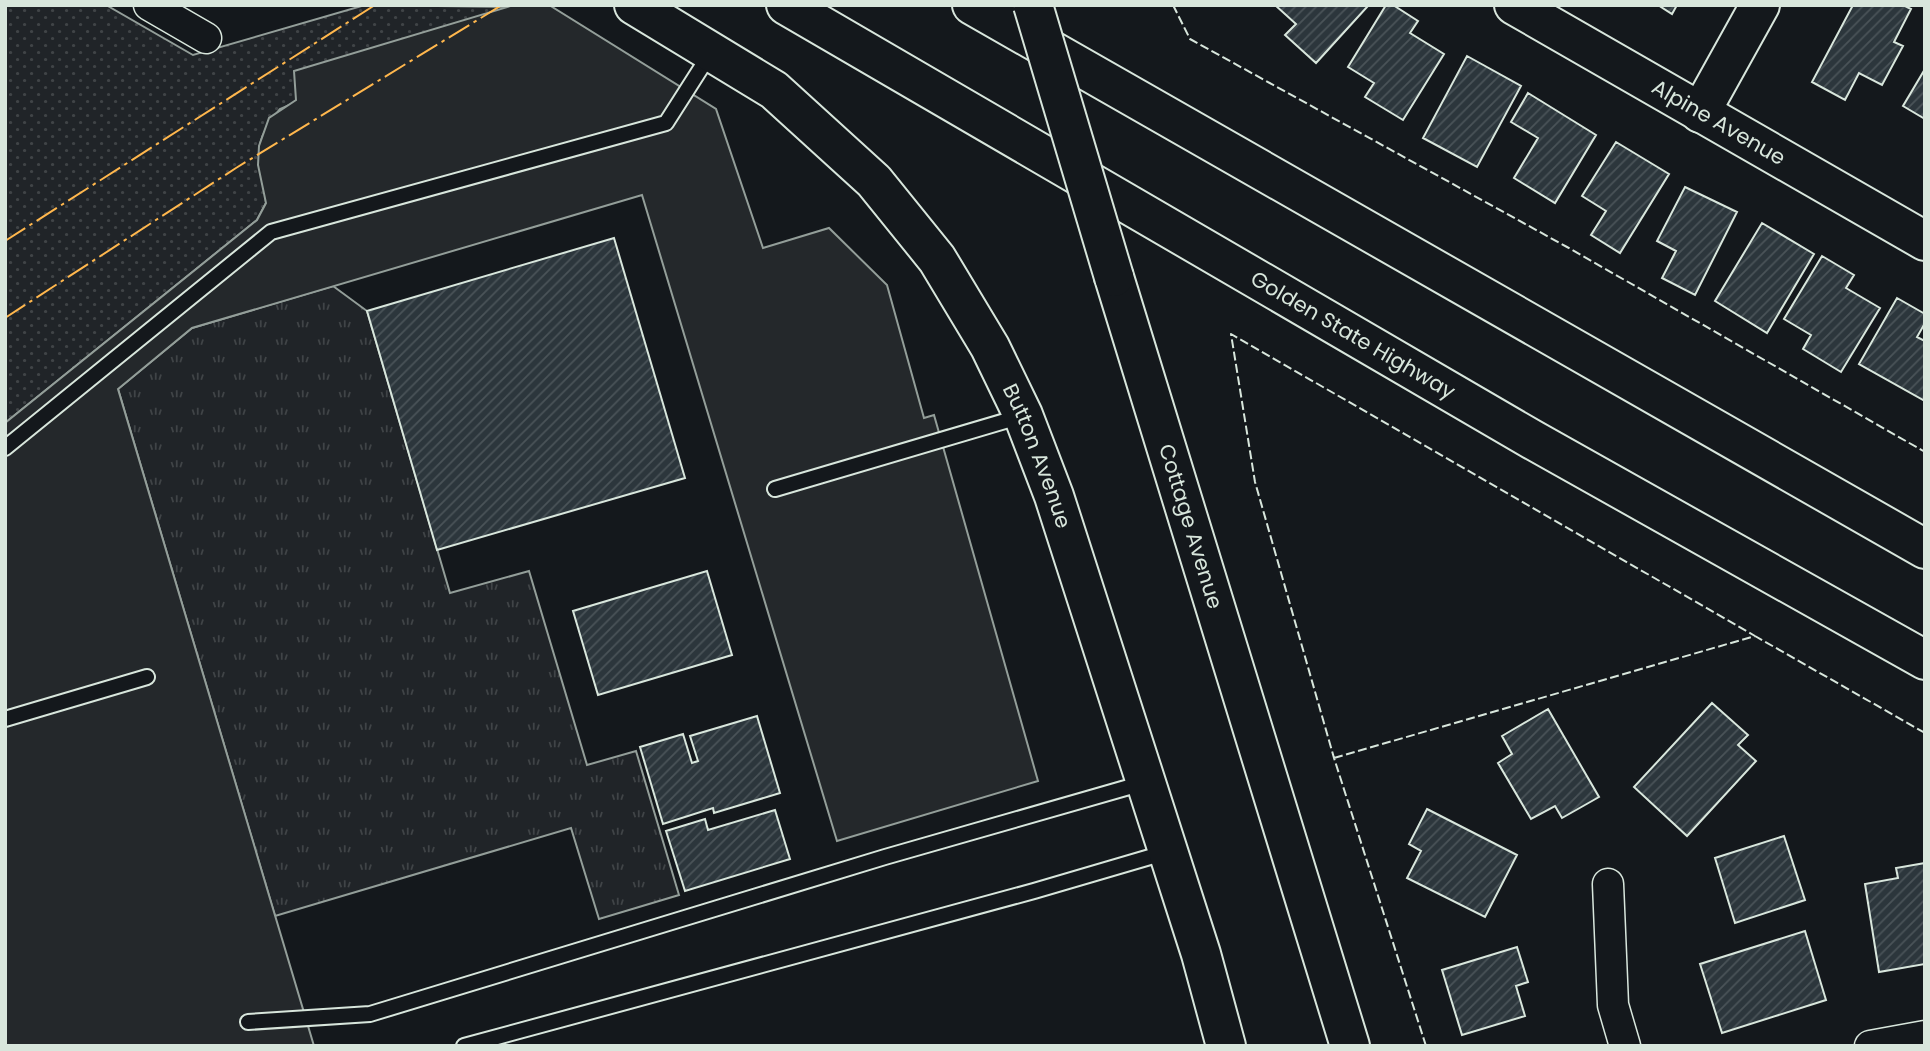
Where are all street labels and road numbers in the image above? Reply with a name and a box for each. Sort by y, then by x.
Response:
street label: Alpine Avenue [1647,72,1791,172]
street label: Golden State Highway [1245,264,1461,406]
street label: Button Avenue [996,379,1078,532]
street label: Cottage Avenue [1152,440,1230,612]

